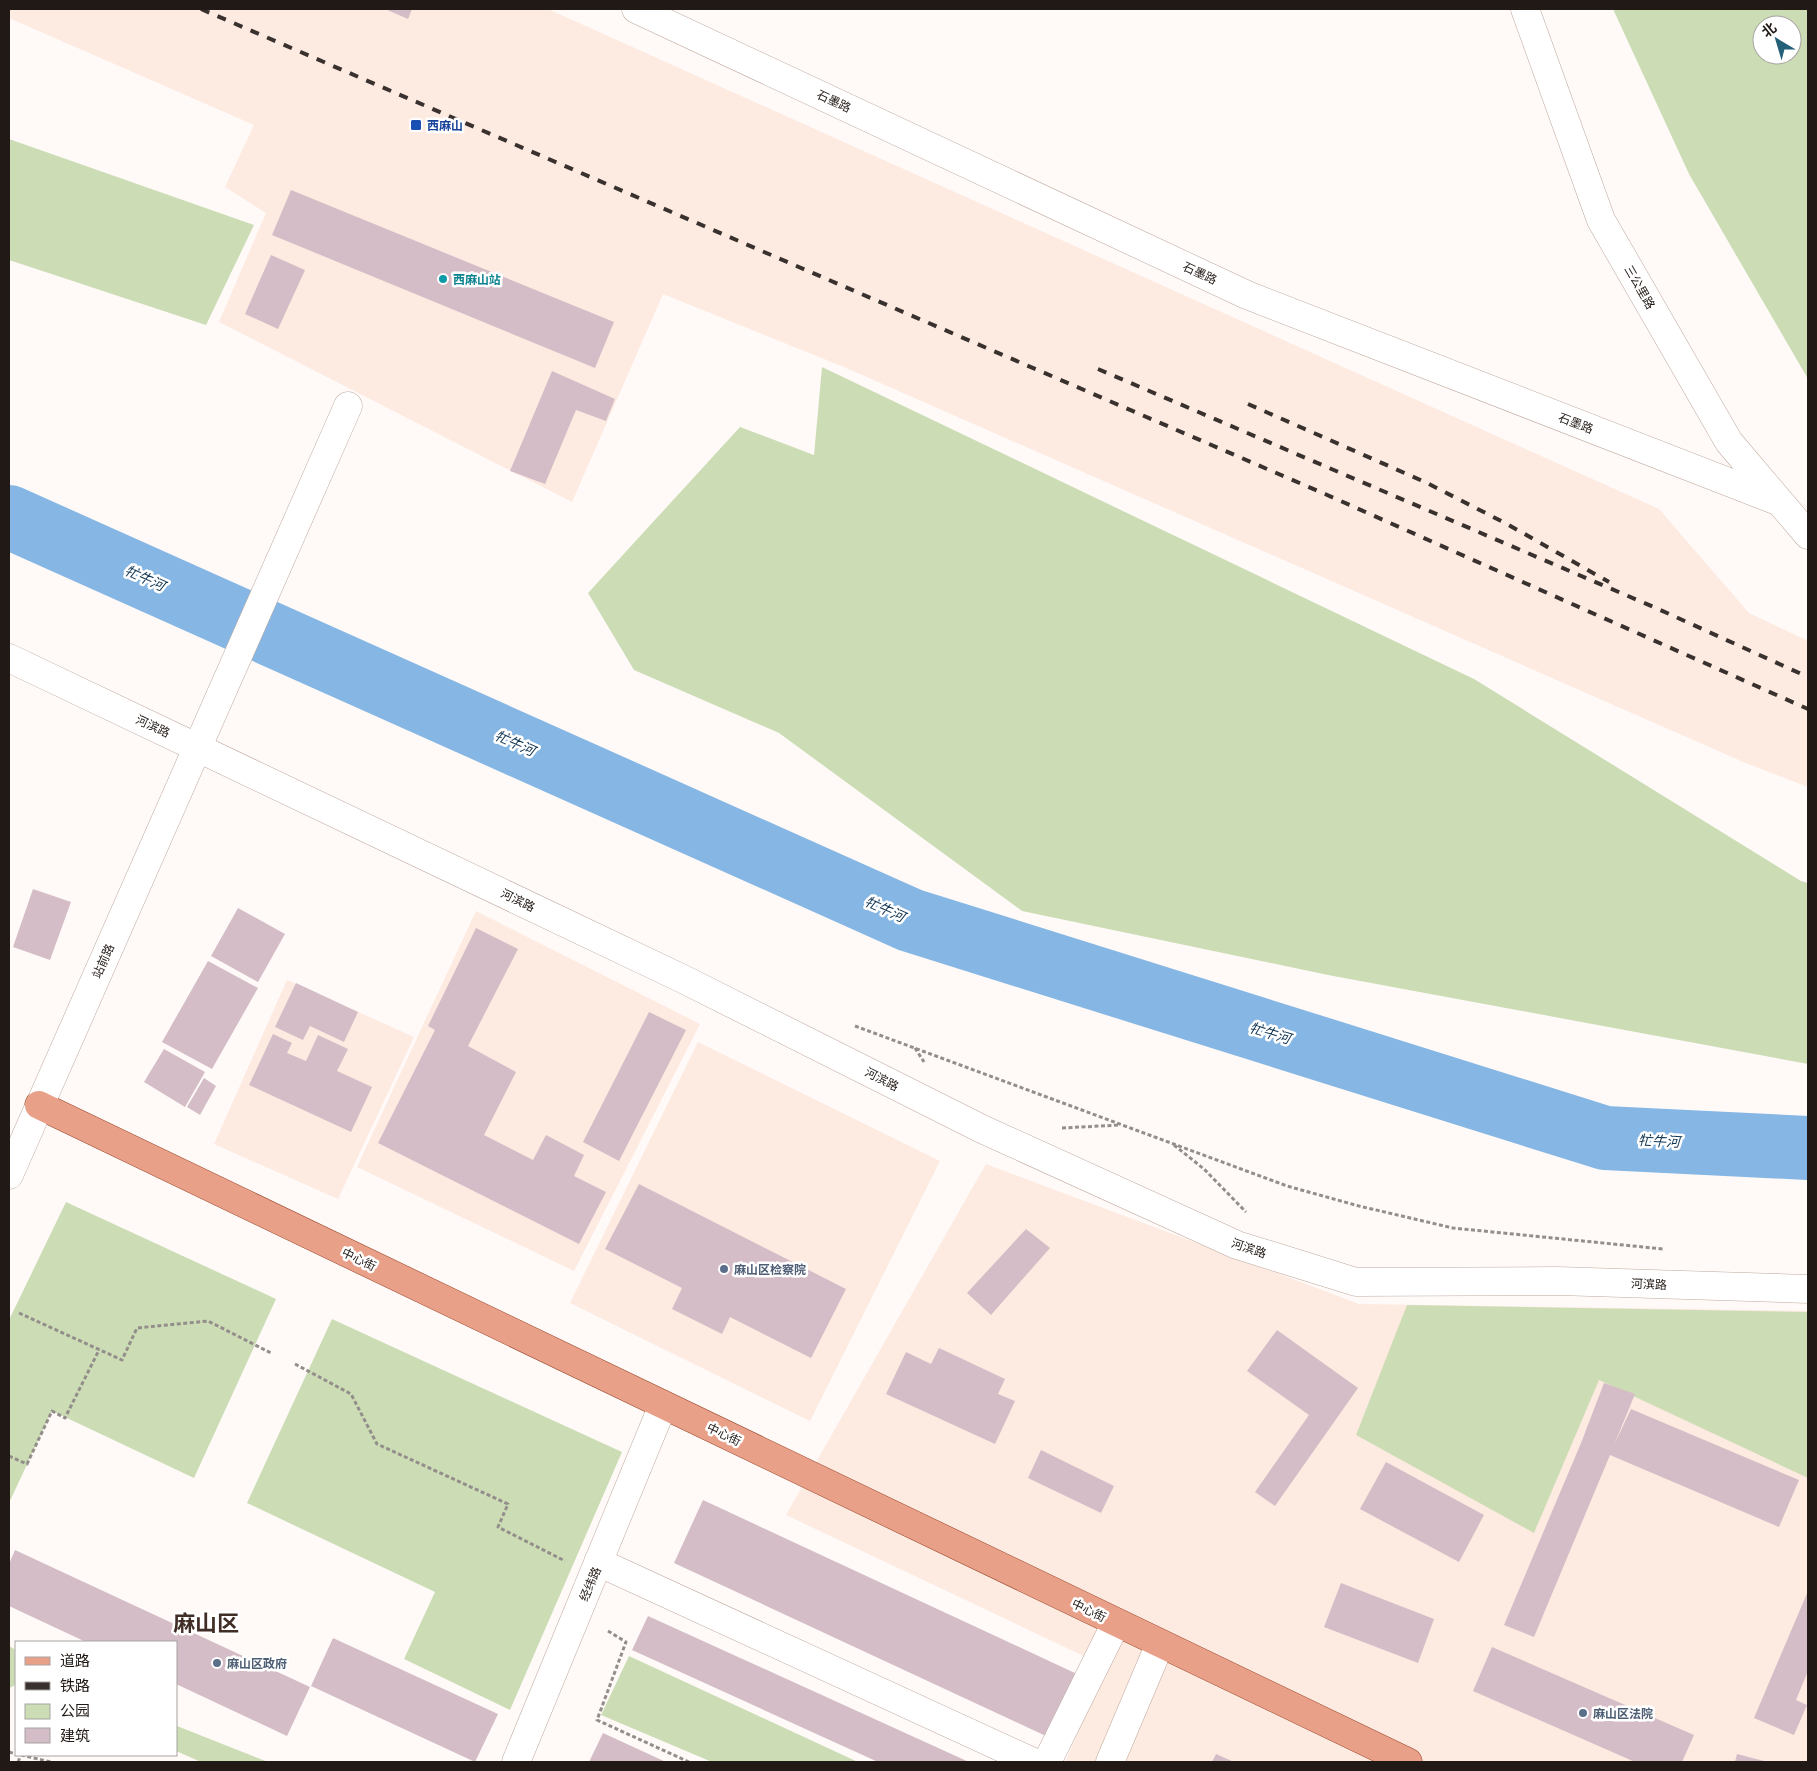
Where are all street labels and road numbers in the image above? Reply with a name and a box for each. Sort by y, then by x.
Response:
street label: 石墨路 [815,87,853,115]
street label: 石墨路 [1181,259,1219,287]
street label: 三公里路 [1622,262,1658,312]
street label: 石墨路 [1557,410,1595,436]
street label: 河滨路 [134,712,172,740]
street label: 河滨路 [499,885,537,915]
street label: 站前路 [89,941,117,981]
street label: 河滨路 [863,1064,901,1094]
street label: 河滨路 [1230,1235,1268,1261]
street label: 中心街 [340,1244,378,1274]
street label: 河滨路 [1631,1276,1667,1292]
street label: 中心街 [705,1419,743,1449]
street label: 经纬路 [576,1564,604,1604]
street label: 中心街 [1070,1595,1108,1625]

